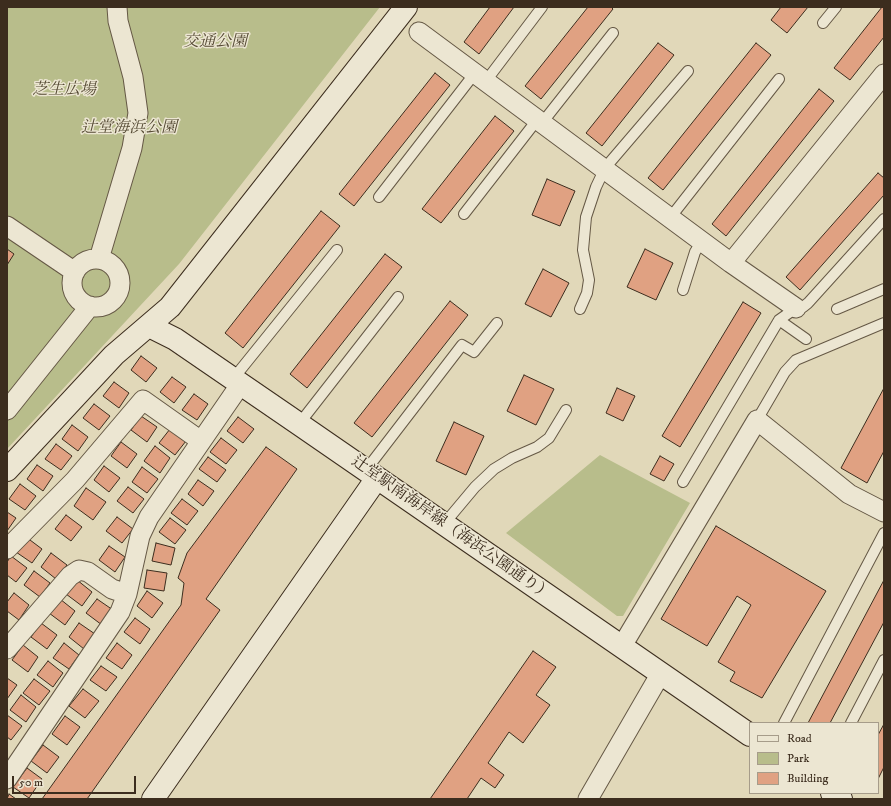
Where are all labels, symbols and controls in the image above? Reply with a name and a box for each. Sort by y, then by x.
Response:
park label: 交通公園 [183,33,247,53]
park label: 芝生広場 [32,81,96,101]
park label: 辻堂海浜公園 [81,119,177,139]
street label: 辻堂駅南海岸線（海浜公園通り） [347,452,555,606]
legend [749,722,879,794]
text: Road [787,731,812,746]
text: Park [787,751,809,766]
scale bar [14,768,138,794]
text: Building [787,771,828,786]
text: 50 m [19,775,43,790]

